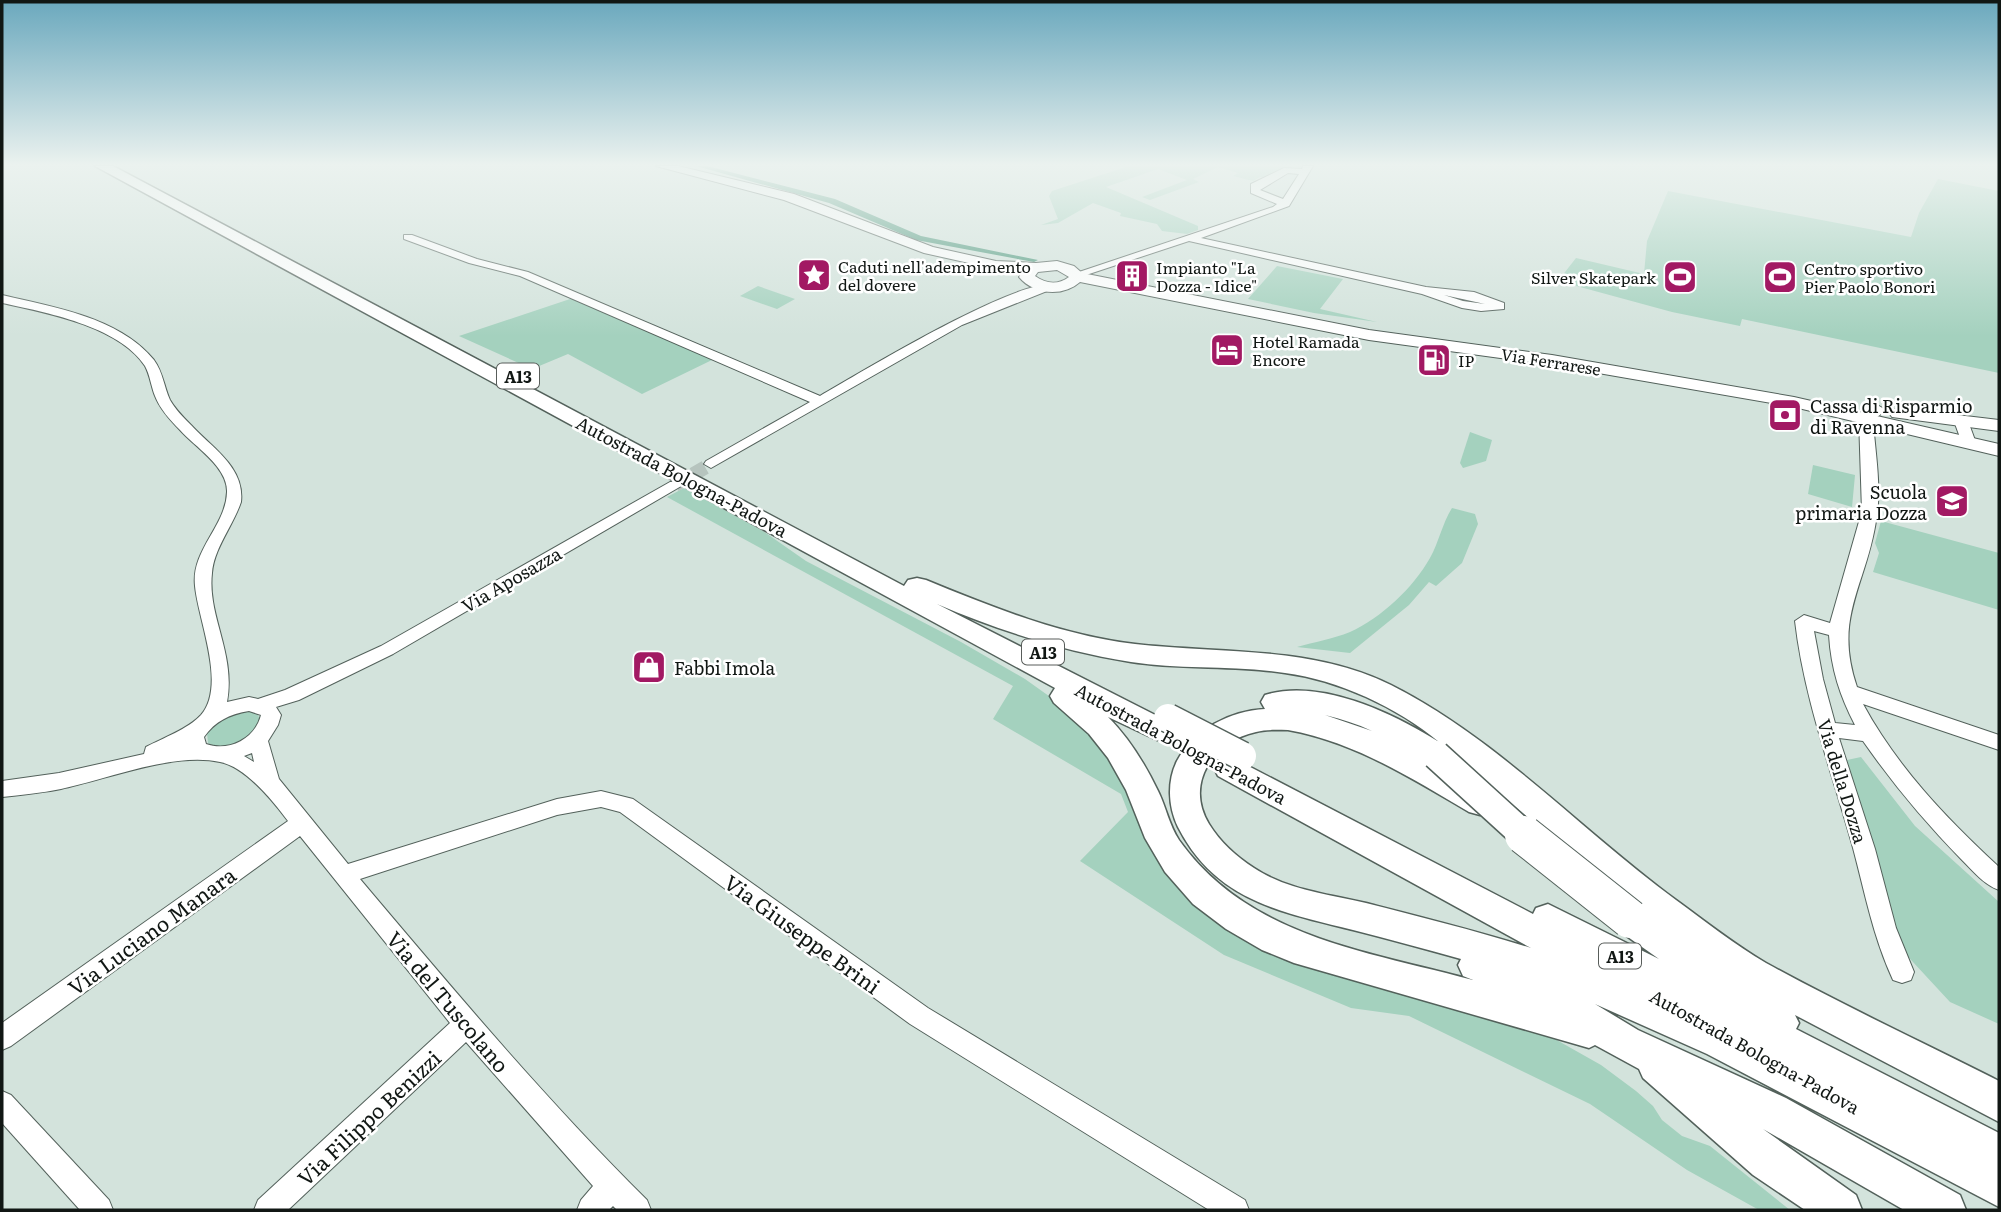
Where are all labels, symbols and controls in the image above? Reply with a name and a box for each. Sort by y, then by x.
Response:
place label: Caduti nell'adempimento del dovere [838,254,1031,296]
place label: Impianto "La Dozza - Idice" [1156,255,1257,297]
place icon: Caduti nell'adempimento del dovere [795,256,833,294]
place label: Centro sportivo Pier Paolo Bonori [1804,256,1935,298]
building icon: Impianto "La Dozza - Idice" [1113,257,1151,295]
sports icon: Silver Skatepark [1661,258,1699,296]
sports icon: Centro sportivo Pier Paolo Bonori [1761,258,1799,296]
place label: Silver Skatepark [1531,265,1656,289]
place label: Hotel Ramada Encore [1252,329,1360,371]
hotel icon: Hotel Ramada Encore [1208,331,1246,369]
fuel station icon: IP [1415,341,1453,379]
street label: Via Ferrarese [1499,341,1603,381]
place label: IP [1458,348,1475,372]
road number: A13 [497,364,539,388]
place label: Cassa di Risparmio di Ravenna [1810,392,1972,440]
bank icon: Cassa di Risparmio di Ravenna [1766,396,1804,434]
street label: Autostrada Bologna-Padova [571,409,793,544]
place label: Scuola primaria Dozza [1795,478,1927,526]
school or university icon: Scuola primaria Dozza [1933,482,1971,520]
street label: Via Aposazza [456,539,566,619]
road number: A13 [1022,639,1064,664]
shop icon: Fabbi Imola [630,648,668,686]
place label: Fabbi Imola [674,654,775,681]
street label: Autostrada Bologna-Padova [1070,676,1292,811]
street label: Via della Dozza [1811,715,1875,847]
street label: Via Luciano Manara [61,858,242,1002]
street label: Via Giuseppe Brini [718,866,888,1000]
street label: Via del Tuscolano [380,923,518,1079]
road number: A13 [1599,944,1641,968]
street label: Autostrada Bologna-Padova [1645,982,1865,1120]
street label: Via Filippo Benizzi [289,1042,447,1192]

